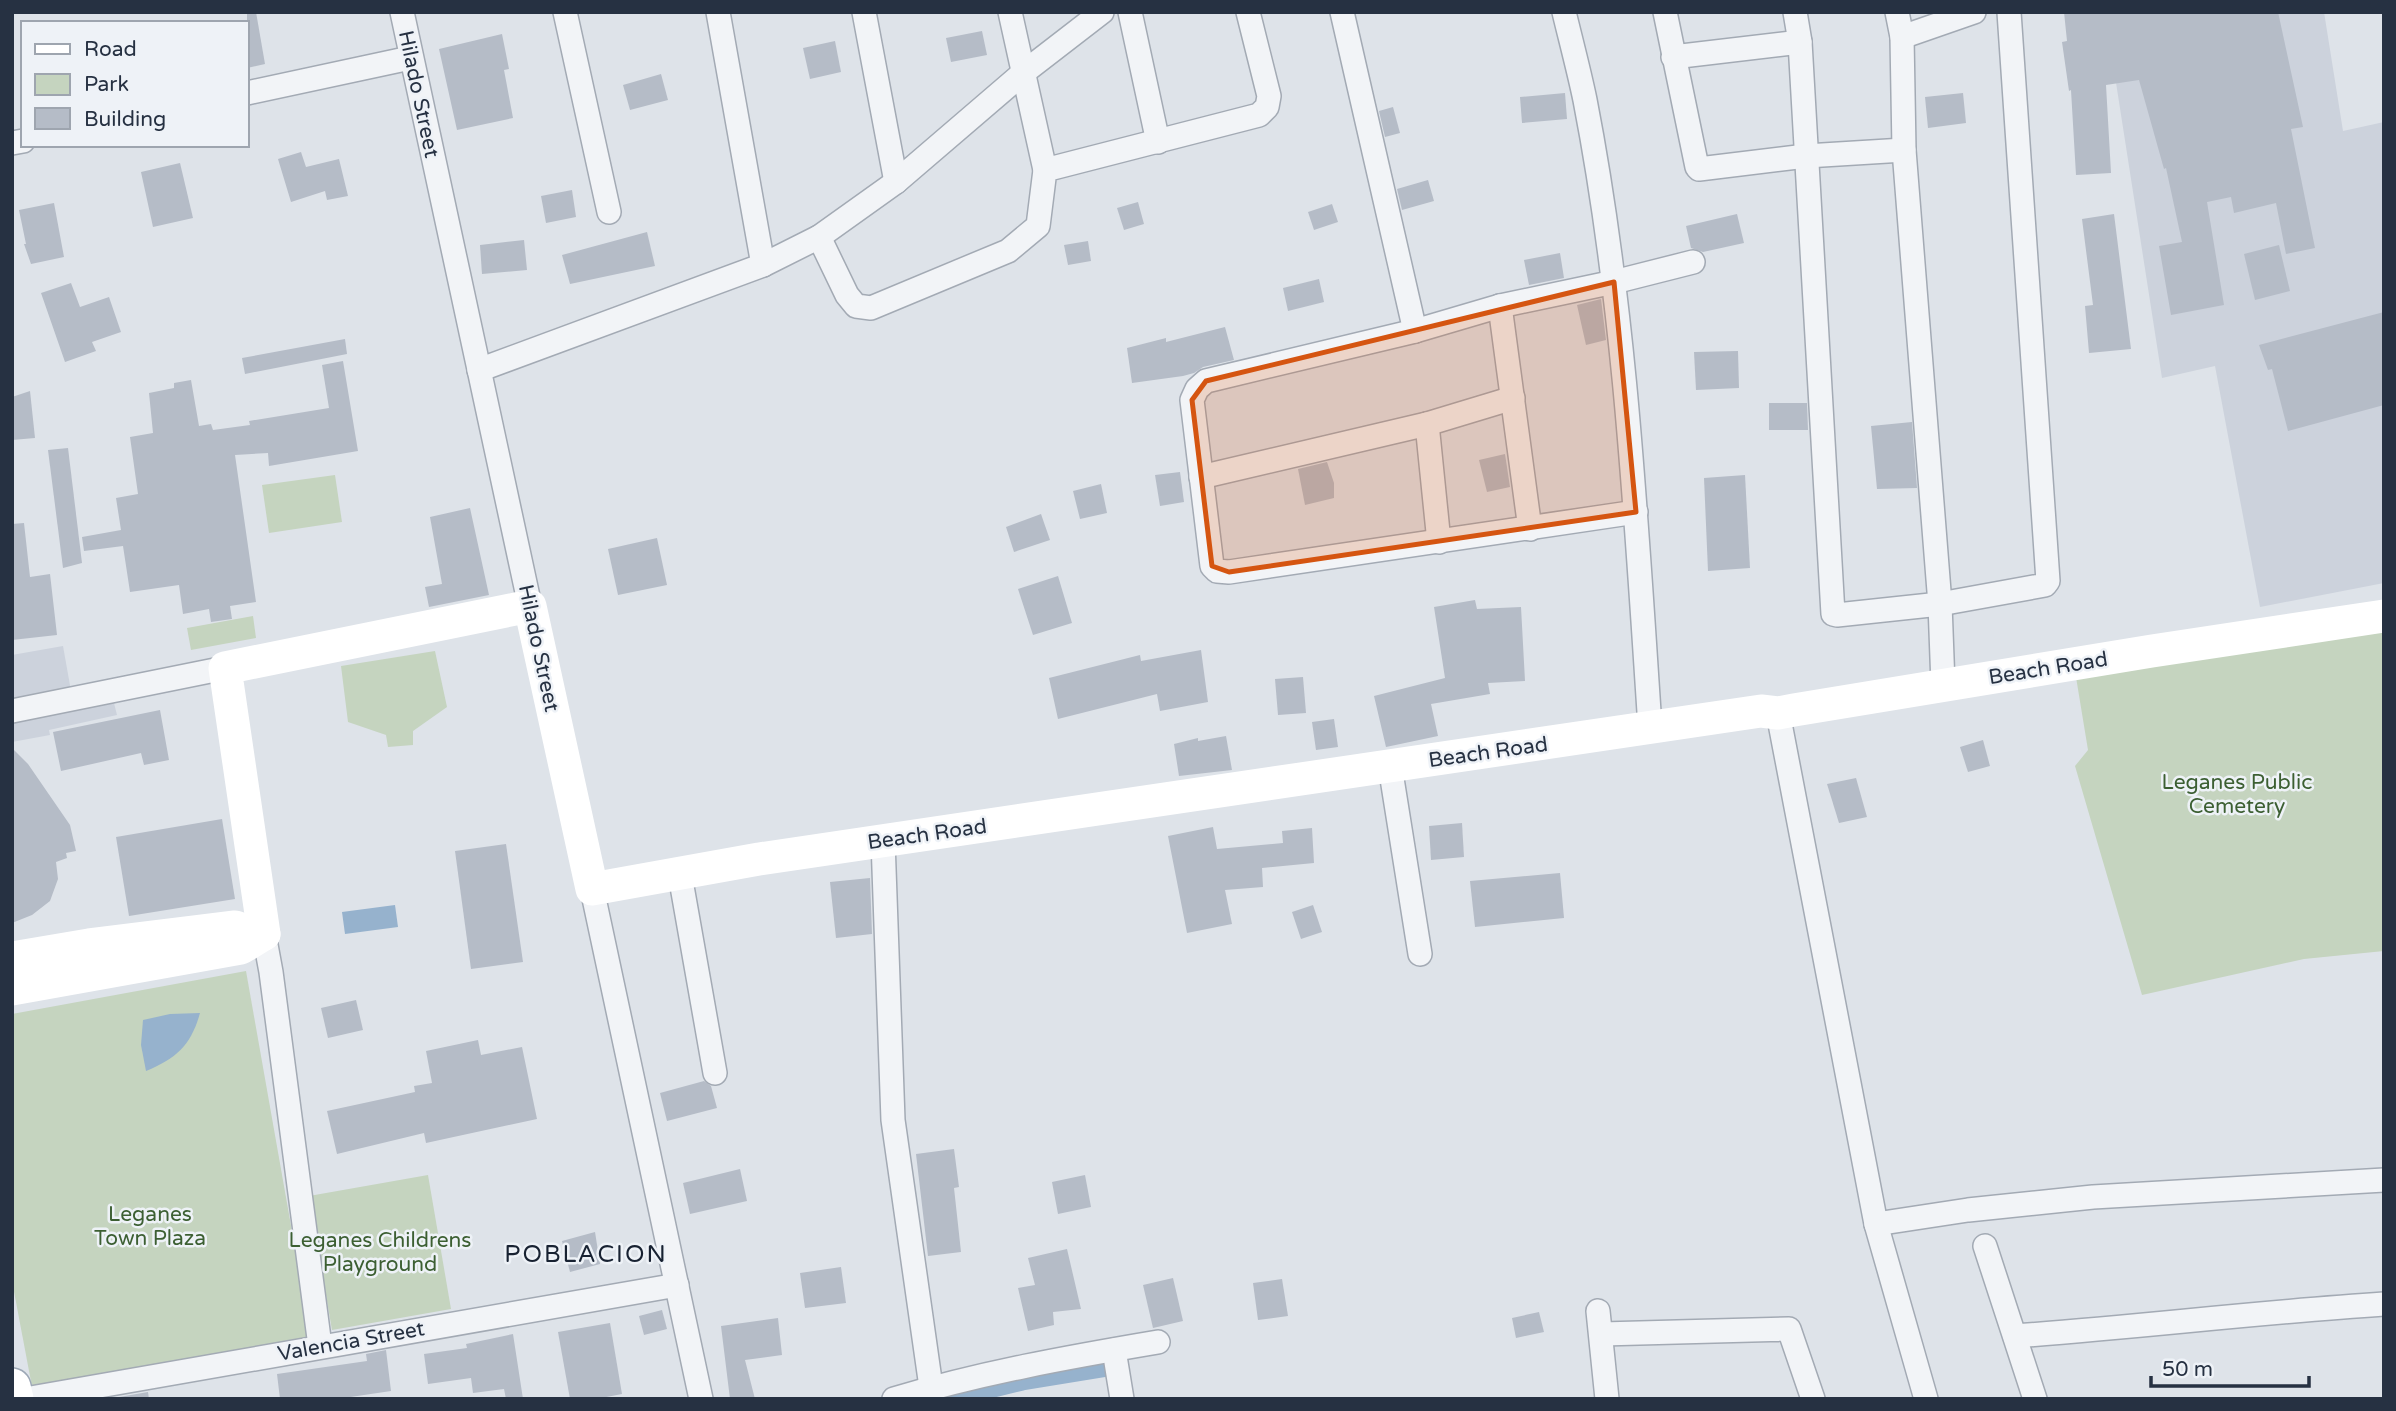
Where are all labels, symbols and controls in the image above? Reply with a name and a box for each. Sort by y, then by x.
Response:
legend [21,21,248,147]
street label: Hilado Street [393,28,444,160]
text: Road [84,37,137,62]
text: Park [84,72,129,97]
text: Building [84,107,166,132]
street label: Hilado Street [513,582,564,714]
street label: Beach Road [1987,647,2109,690]
street label: Beach Road [1427,732,1549,773]
park label: Leganes Public Cemetery [2162,770,2312,819]
street label: Beach Road [866,814,988,855]
park label: Leganes Town Plaza [94,1202,206,1251]
park label: Leganes Childrens Playground [289,1228,471,1277]
district label: POBLACION [504,1240,668,1269]
street label: Valencia Street [276,1316,427,1367]
scale bar [2151,1344,2308,1388]
text: 50 m [2162,1357,2213,1382]

